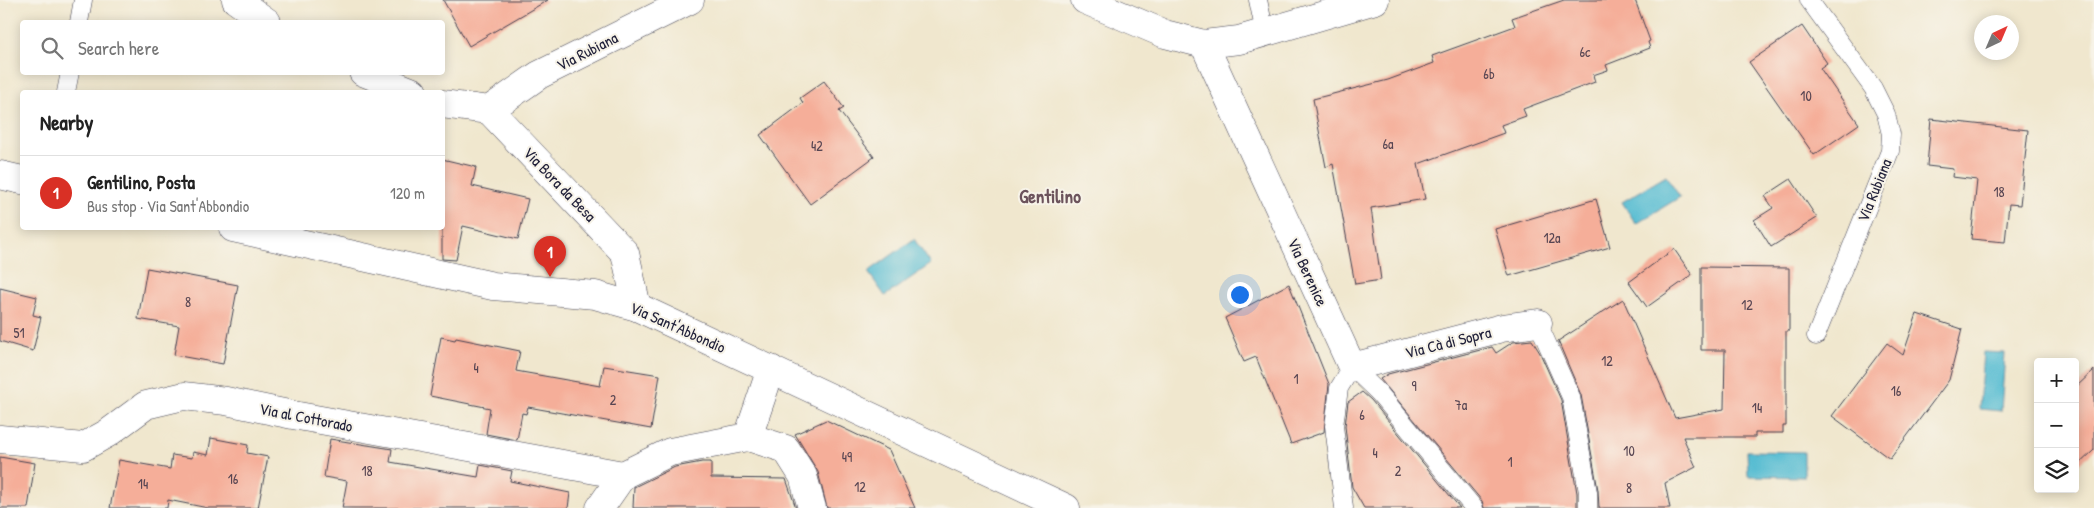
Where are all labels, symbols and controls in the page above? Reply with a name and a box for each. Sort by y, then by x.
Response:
north arrow [1974,15,2019,60]
search box [20,20,445,75]
street label: Via Rubiana [553,26,621,76]
icon: search [38,34,66,62]
text: Search here [78,35,159,61]
house number: 6c [1579,42,1591,61]
house number: 6b [1483,64,1495,83]
house number: 10 [1800,86,1812,105]
text: Nearby [40,108,93,137]
house number: 6a [1382,134,1394,153]
house number: 42 [811,136,823,155]
street label: Via Bora da Besa [519,142,601,226]
street label: Via Rubiana [1851,155,1897,225]
text: Gentilino, Posta [87,169,195,195]
text: 1 [53,182,59,204]
text: 120 m [390,182,425,204]
house number: 18 [1993,182,2005,201]
district label: Gentilino [1019,183,1081,209]
text: Bus stop · Via Sant'Abbondio [87,195,249,217]
house number: 12a [1543,228,1561,247]
street label: Via Berenice [1283,234,1334,310]
pin: 1 [534,236,566,277]
your location [1227,282,1253,308]
house number: 8 [185,292,191,311]
house number: 12 [1741,295,1753,314]
street label: Via Sant'Abbondio [627,296,730,358]
street label: Via Cà di Sopra [1403,321,1493,363]
house number: 51 [13,323,25,342]
house number: 12 [1601,351,1613,370]
house number: 4 [473,358,479,377]
map controls [2034,358,2079,493]
button: + [2034,358,2079,403]
house number: 1 [1293,369,1299,388]
house number: 9 [1411,376,1417,395]
house number: 16 [1891,381,1902,400]
house number: 2 [610,390,617,409]
house number: 7a [1455,395,1468,414]
street label: Via al Cottorado [258,397,355,437]
house number: 14 [1752,398,1762,417]
button: − [2034,403,2079,448]
house number: 6 [1359,405,1365,424]
house number: 10 [1623,441,1635,460]
house number: 4 [1372,443,1378,462]
house number: 49 [842,447,852,466]
button: layers [2034,448,2079,493]
house number: 1 [1507,452,1513,471]
house number: 18 [361,461,373,480]
house number: 2 [1395,461,1402,480]
house number: 16 [228,469,239,488]
house number: 14 [138,474,148,493]
house number: 12 [854,477,866,496]
house number: 8 [1626,478,1632,497]

